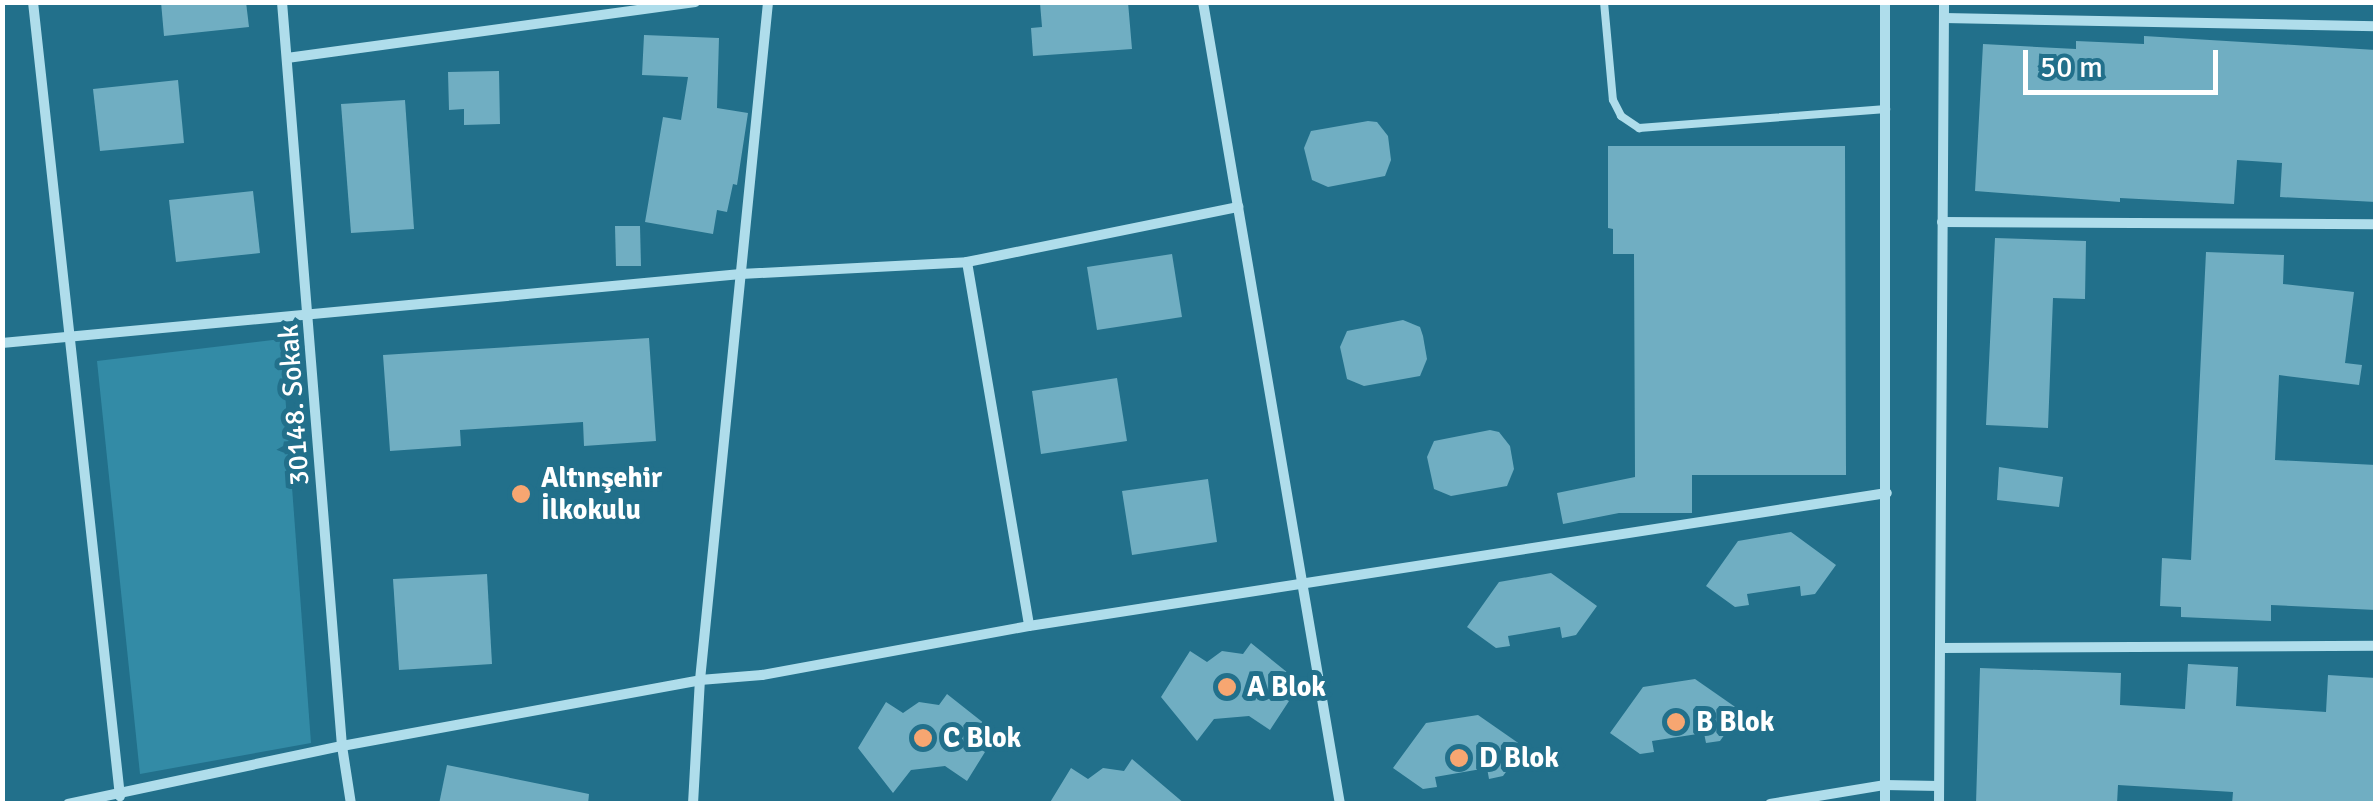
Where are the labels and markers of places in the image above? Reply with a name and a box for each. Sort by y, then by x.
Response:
place label: Altınşehir İlkokulu [541,461,662,527]
marker: Altınşehir İlkokulu [510,483,532,505]
place label: A Blok [1247,670,1326,704]
marker: A Blok [1216,676,1238,698]
place label: B Blok [1696,705,1774,739]
marker: B Blok [1665,711,1687,733]
place label: C Blok [943,721,1021,755]
marker: C Blok [912,727,934,749]
place label: D Blok [1479,741,1559,775]
marker: D Blok [1448,747,1470,769]

